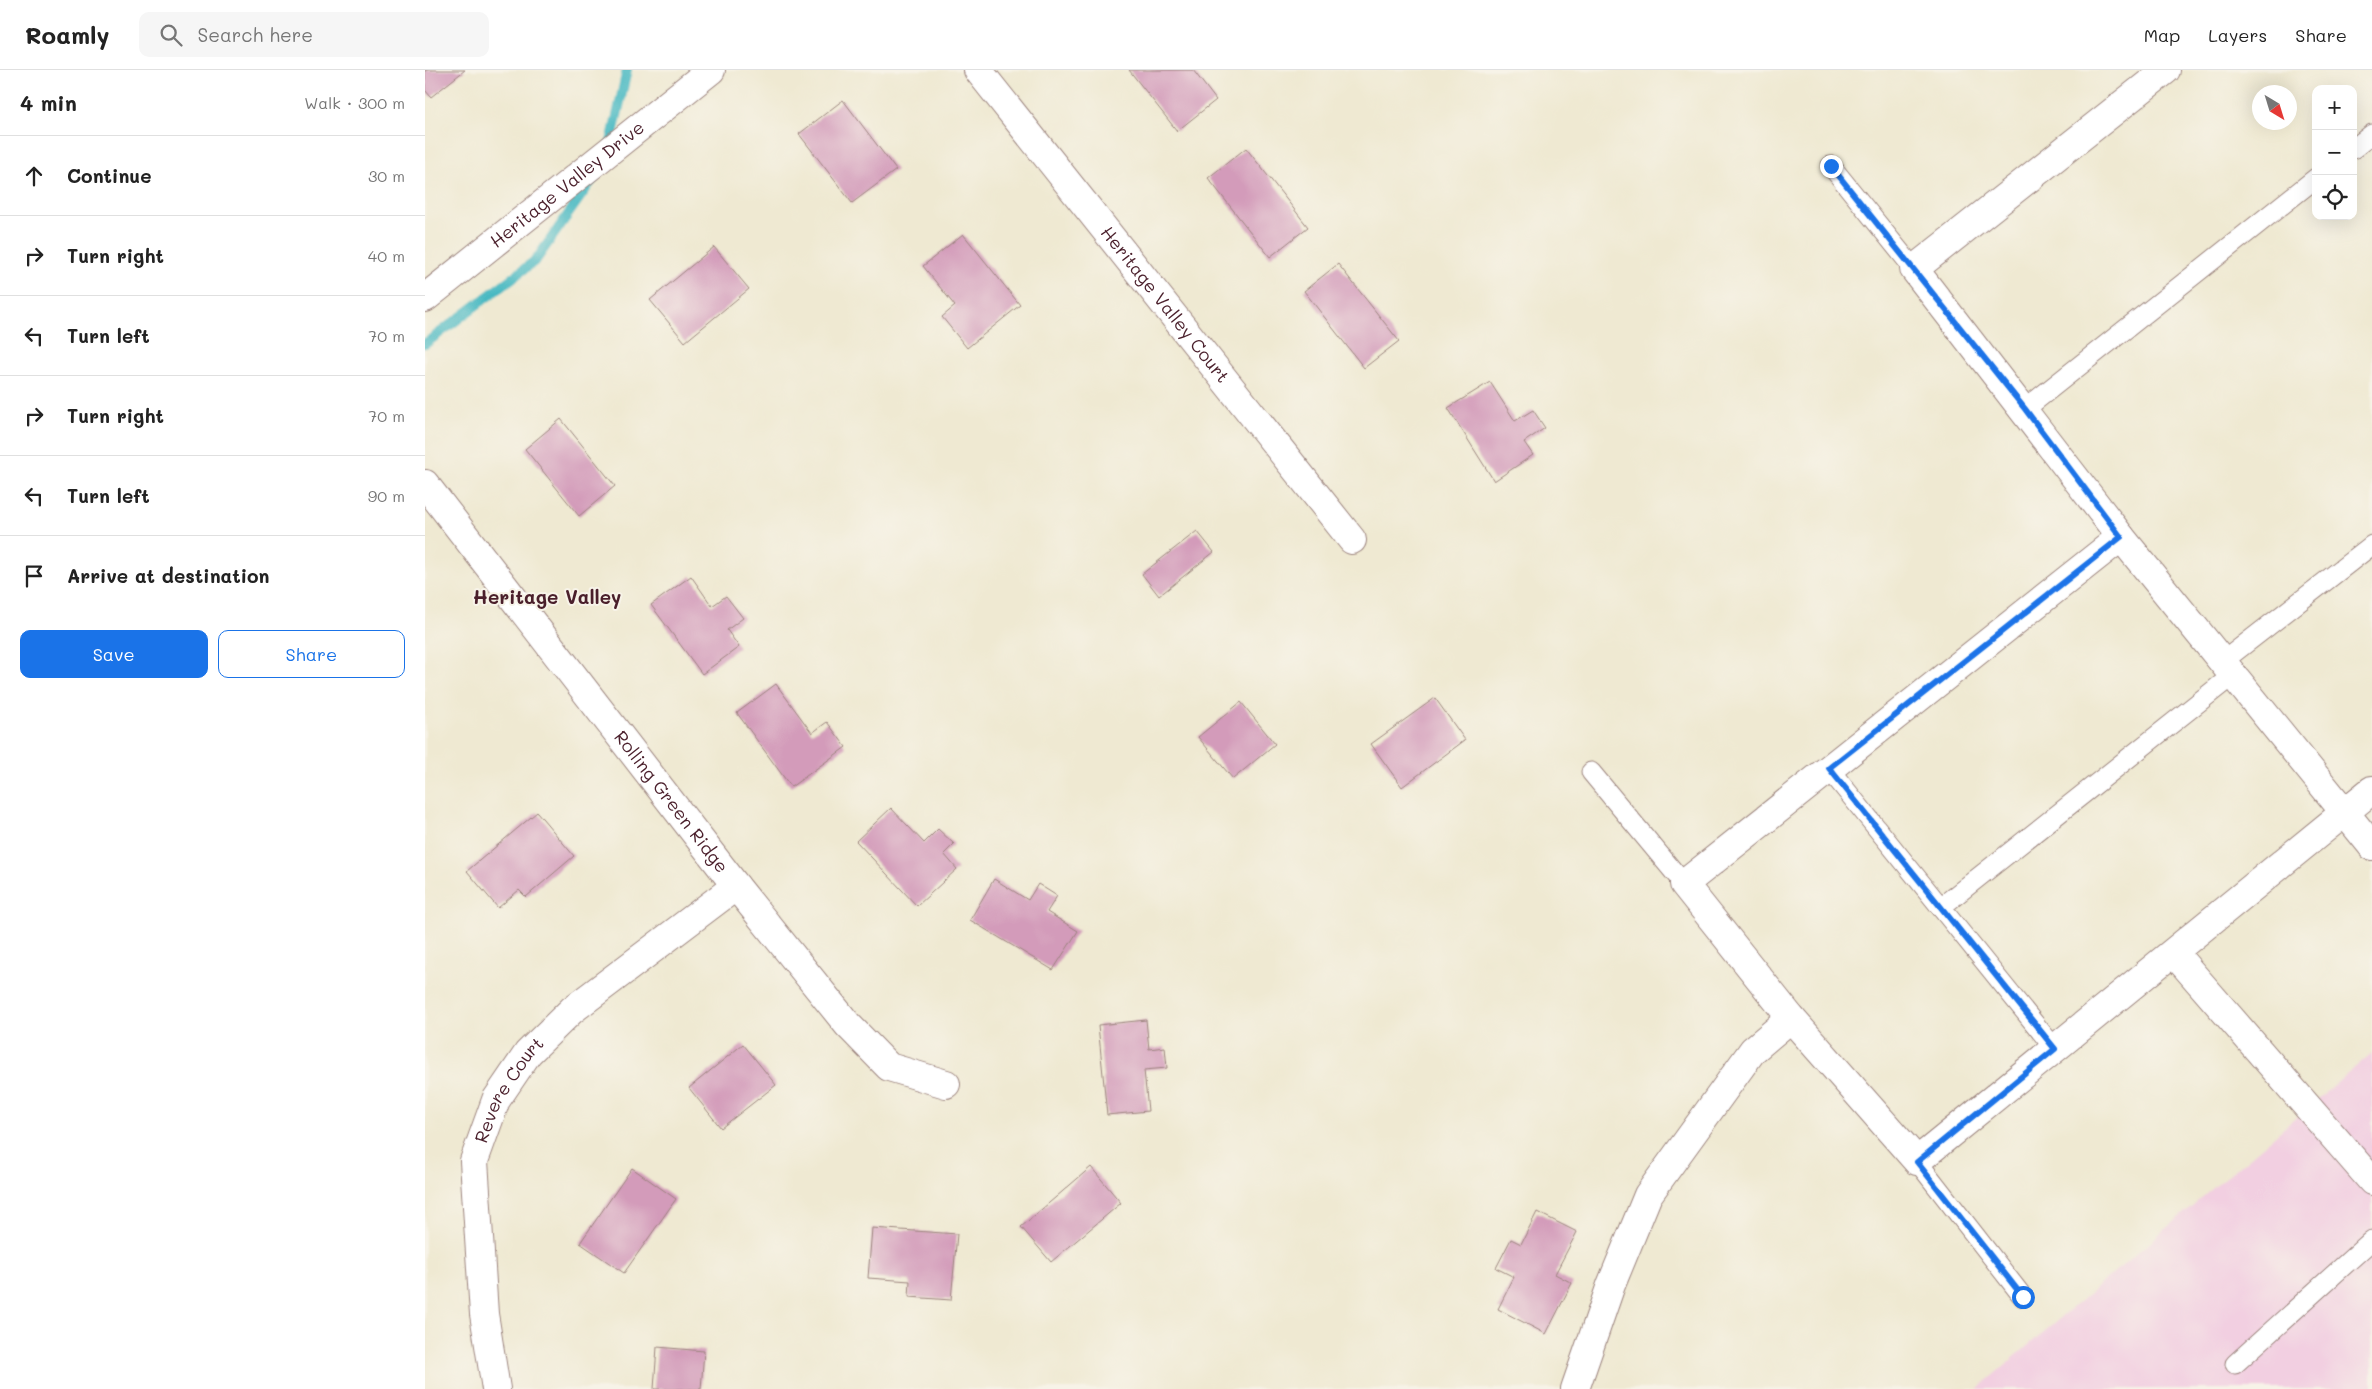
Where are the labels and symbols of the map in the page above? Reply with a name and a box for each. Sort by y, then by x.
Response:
north arrow [2252,85,2297,130]
street label: Heritage Valley Drive [485,115,649,253]
route end [1820,155,1843,178]
street label: Heritage Valley Court [1096,221,1235,387]
district label: Heritage Valley [473,584,621,609]
street label: Rolling Green Ridge [609,725,734,877]
street label: Revere Court [469,1031,548,1146]
route start [2012,1286,2035,1309]

